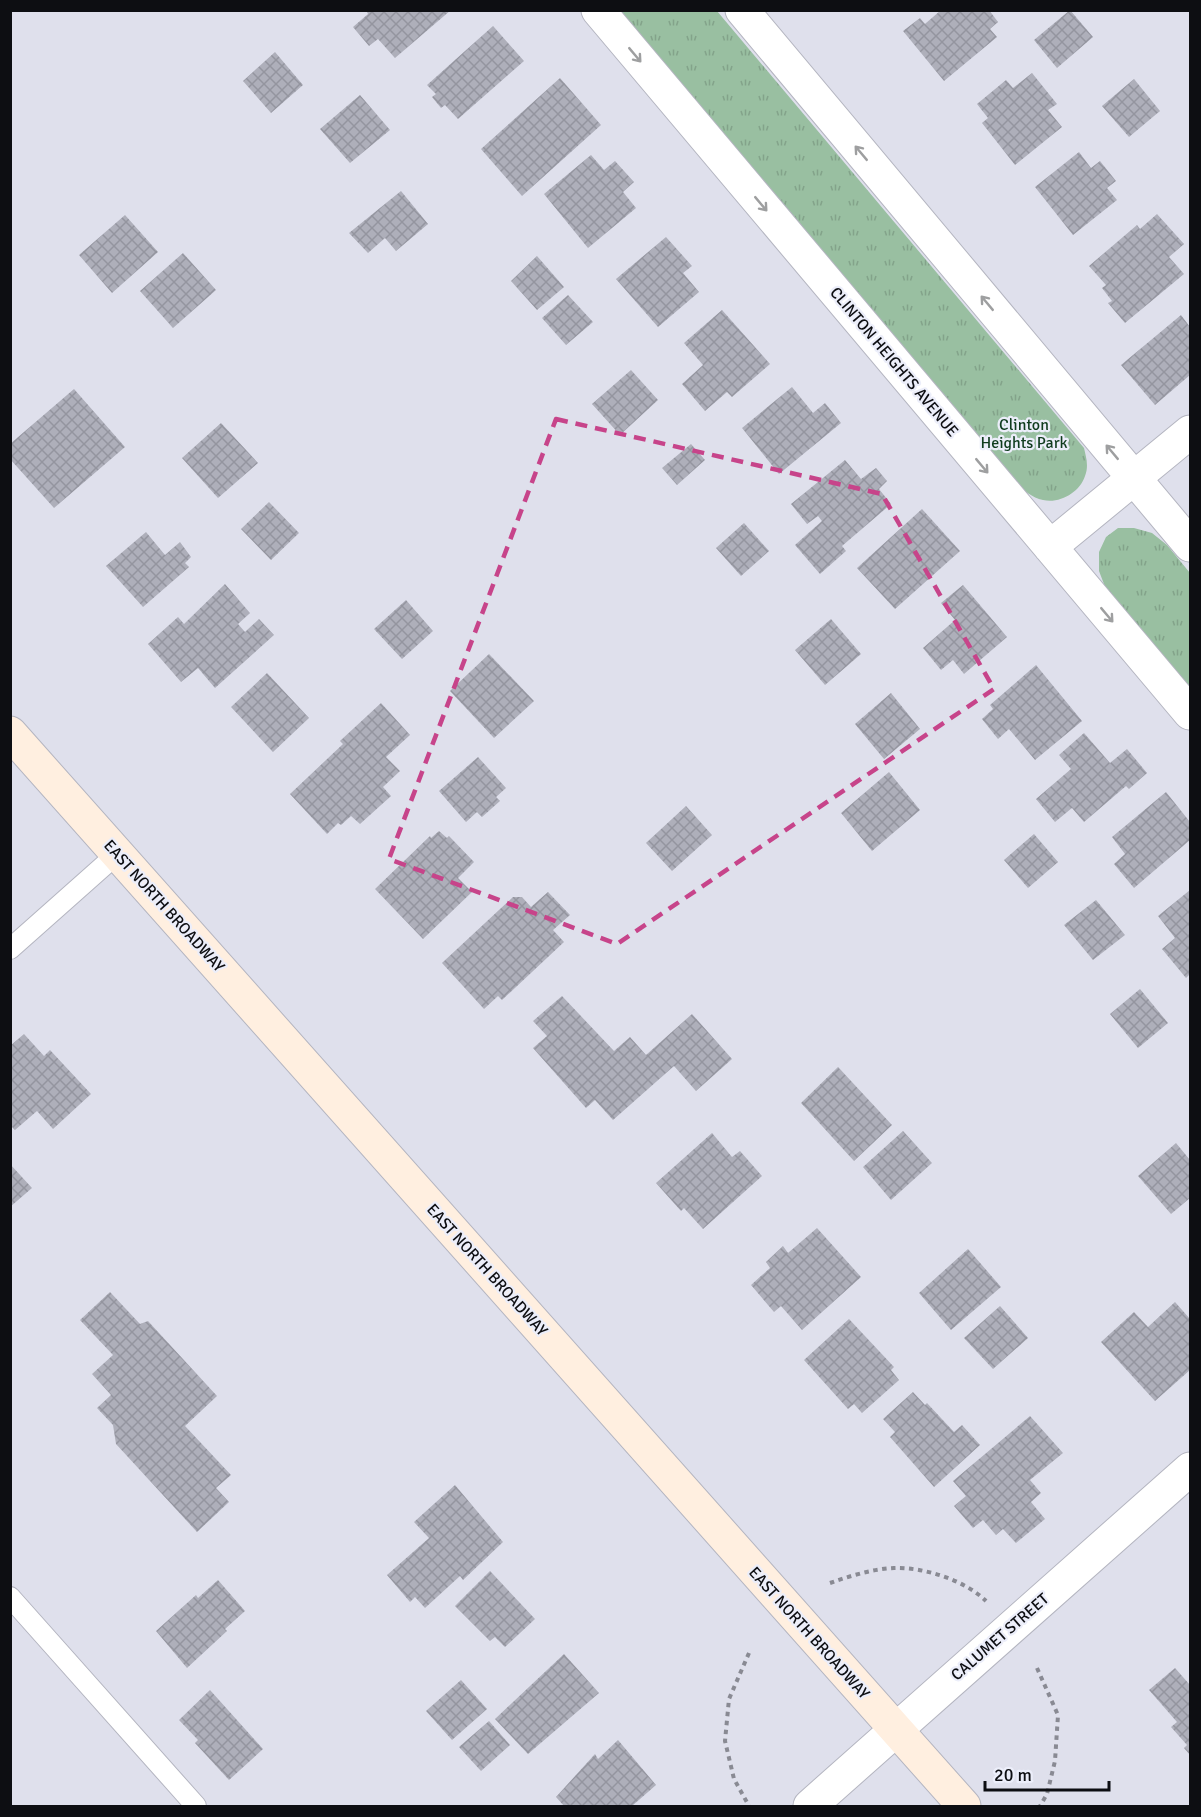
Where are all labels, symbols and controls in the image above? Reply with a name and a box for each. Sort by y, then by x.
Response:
one-way arrow [629,47,642,63]
one-way arrow [855,145,868,161]
one-way arrow [754,196,768,211]
street label: CLINTON HEIGHTS AVENUE [825,283,963,441]
one-way arrow [980,295,993,311]
park label: Clinton Heights Park [980,415,1068,453]
one-way arrow [1105,444,1118,460]
one-way arrow [975,458,988,474]
one-way arrow [1101,607,1114,623]
street label: EAST NORTH BROADWAY [99,836,229,976]
street label: EAST NORTH BROADWAY [422,1200,552,1340]
street label: EAST NORTH BROADWAY [744,1563,874,1703]
street label: CALUMET STREET [947,1589,1053,1685]
scale bar [985,1754,1110,1792]
text: 20 m [994,1764,1032,1786]

